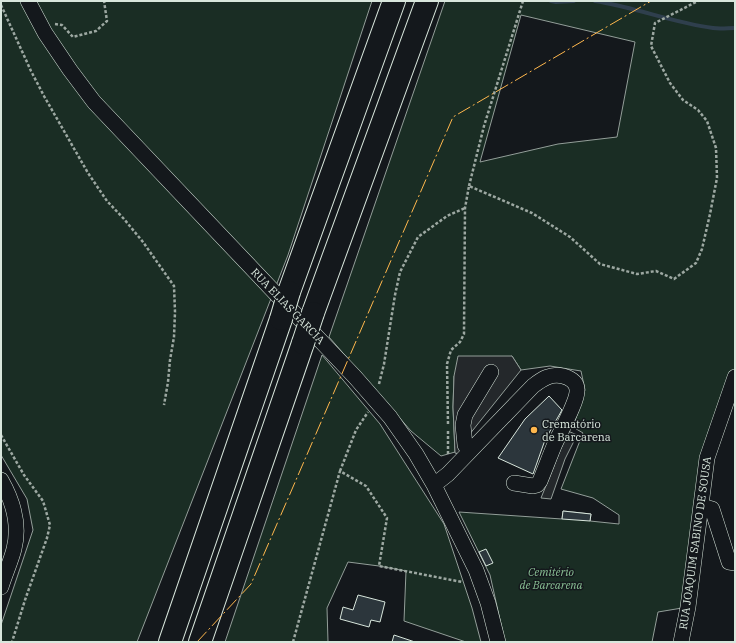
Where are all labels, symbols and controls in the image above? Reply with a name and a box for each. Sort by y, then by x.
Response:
street label: RUA ELIAS GARCIA [248,265,328,347]
place label: Crematório de Barcarena [542,417,611,444]
marker: Crematório de Barcarena [529,425,539,435]
street label: RUA JOAQUIM SABINO DE SOUSA [676,455,714,630]
park label: Cemitério de Barcarena [519,565,583,592]

